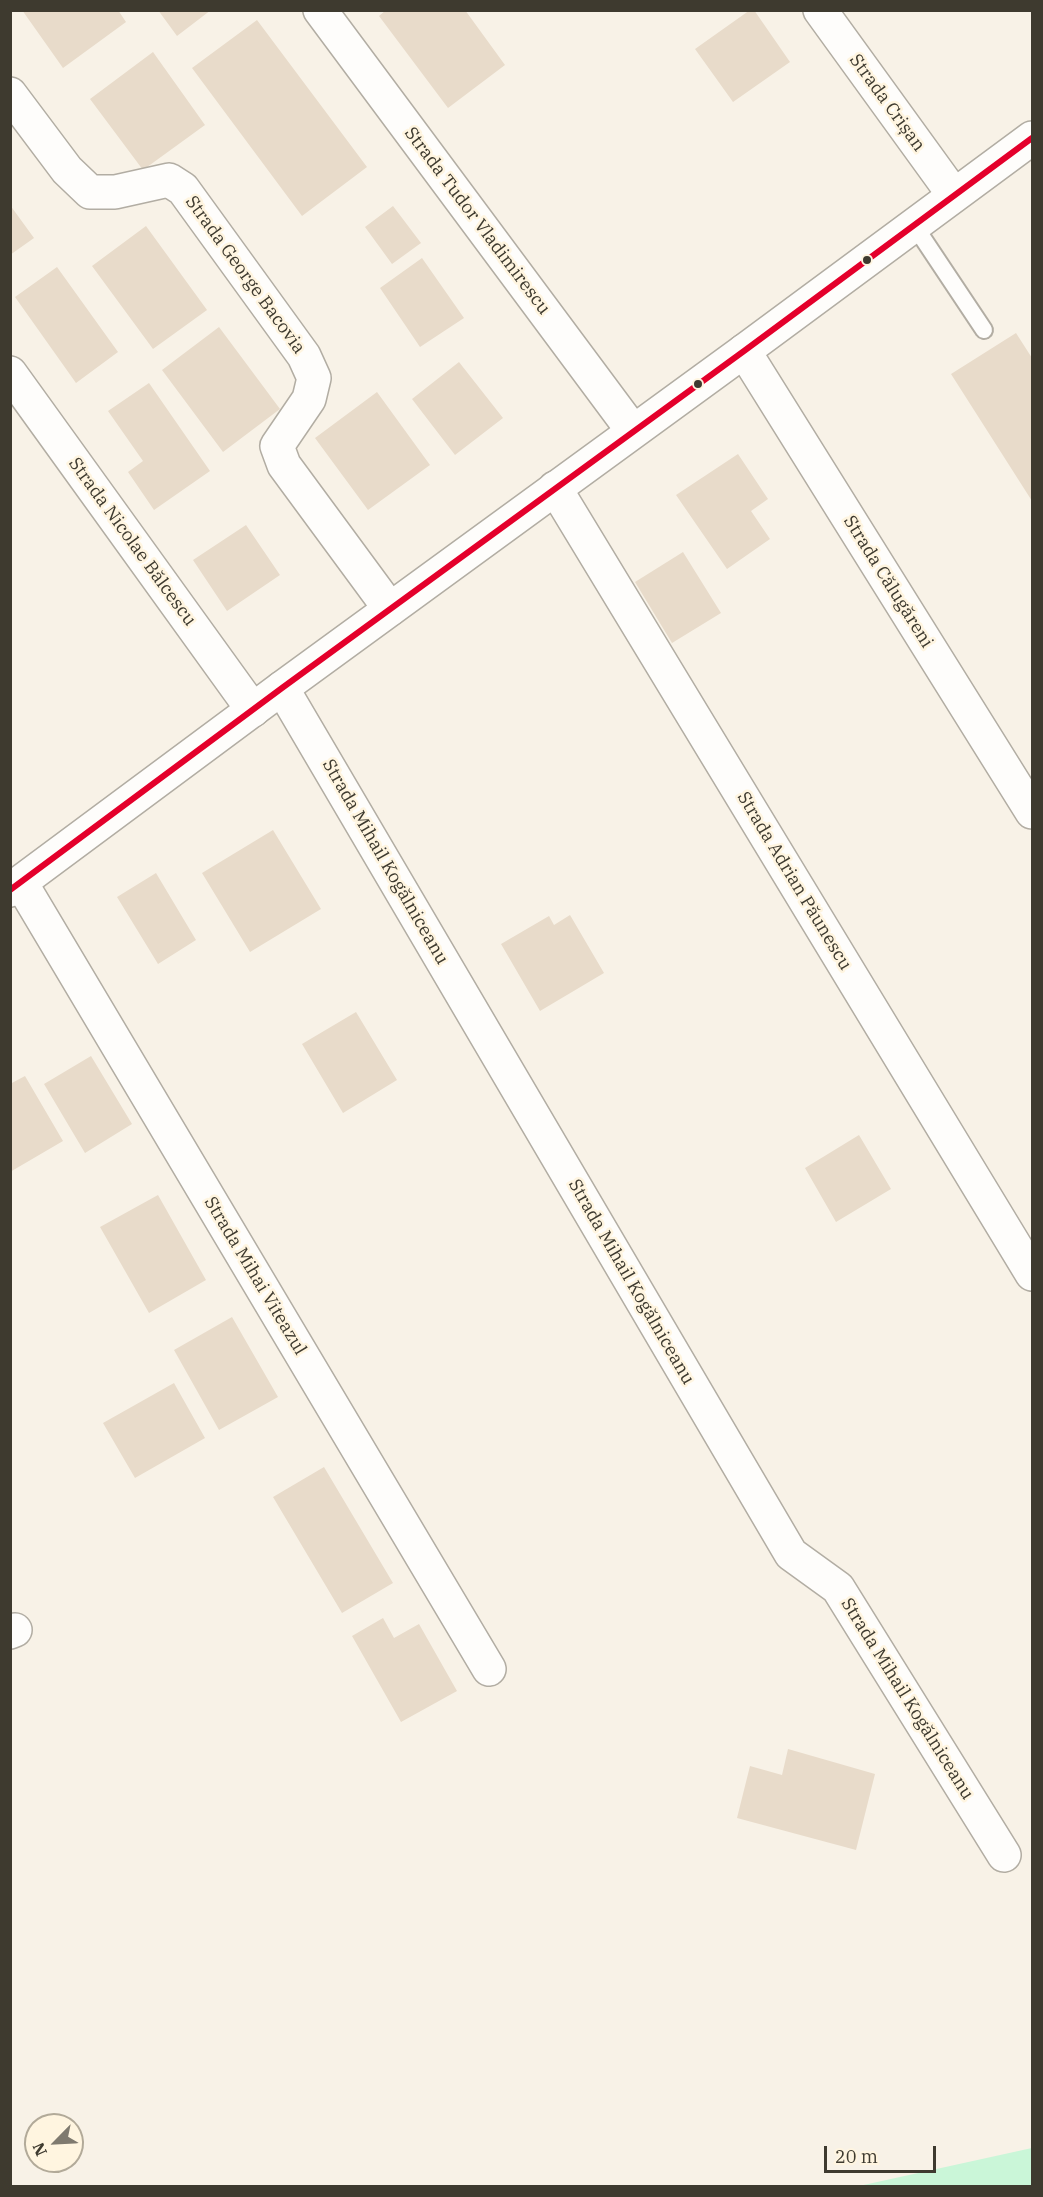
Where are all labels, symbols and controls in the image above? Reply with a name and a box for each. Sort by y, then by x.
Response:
street label: Strada Crișan [845,50,929,156]
street label: Strada Tudor Vladimirescu [399,123,555,319]
street label: Strada George Bacovia [180,192,310,358]
unlabelled marker [861,254,873,266]
unlabelled marker [692,378,704,390]
street label: Strada Nicolae Bălcescu [64,454,200,630]
street label: Strada Călugăreni [839,512,937,652]
street label: Strada Mihail Kogălniceanu [317,756,453,968]
street label: Strada Adrian Păunescu [732,788,856,974]
street label: Strada Mihail Kogălniceanu [563,1176,699,1388]
street label: Strada Mihai Viteazul [199,1193,311,1359]
street label: Strada Mihail Kogălniceanu [836,1594,978,1804]
north arrow [24,2113,84,2173]
scale bar [827,2134,940,2172]
text: N [28,2140,51,2159]
text: 20 m [835,2145,878,2168]

